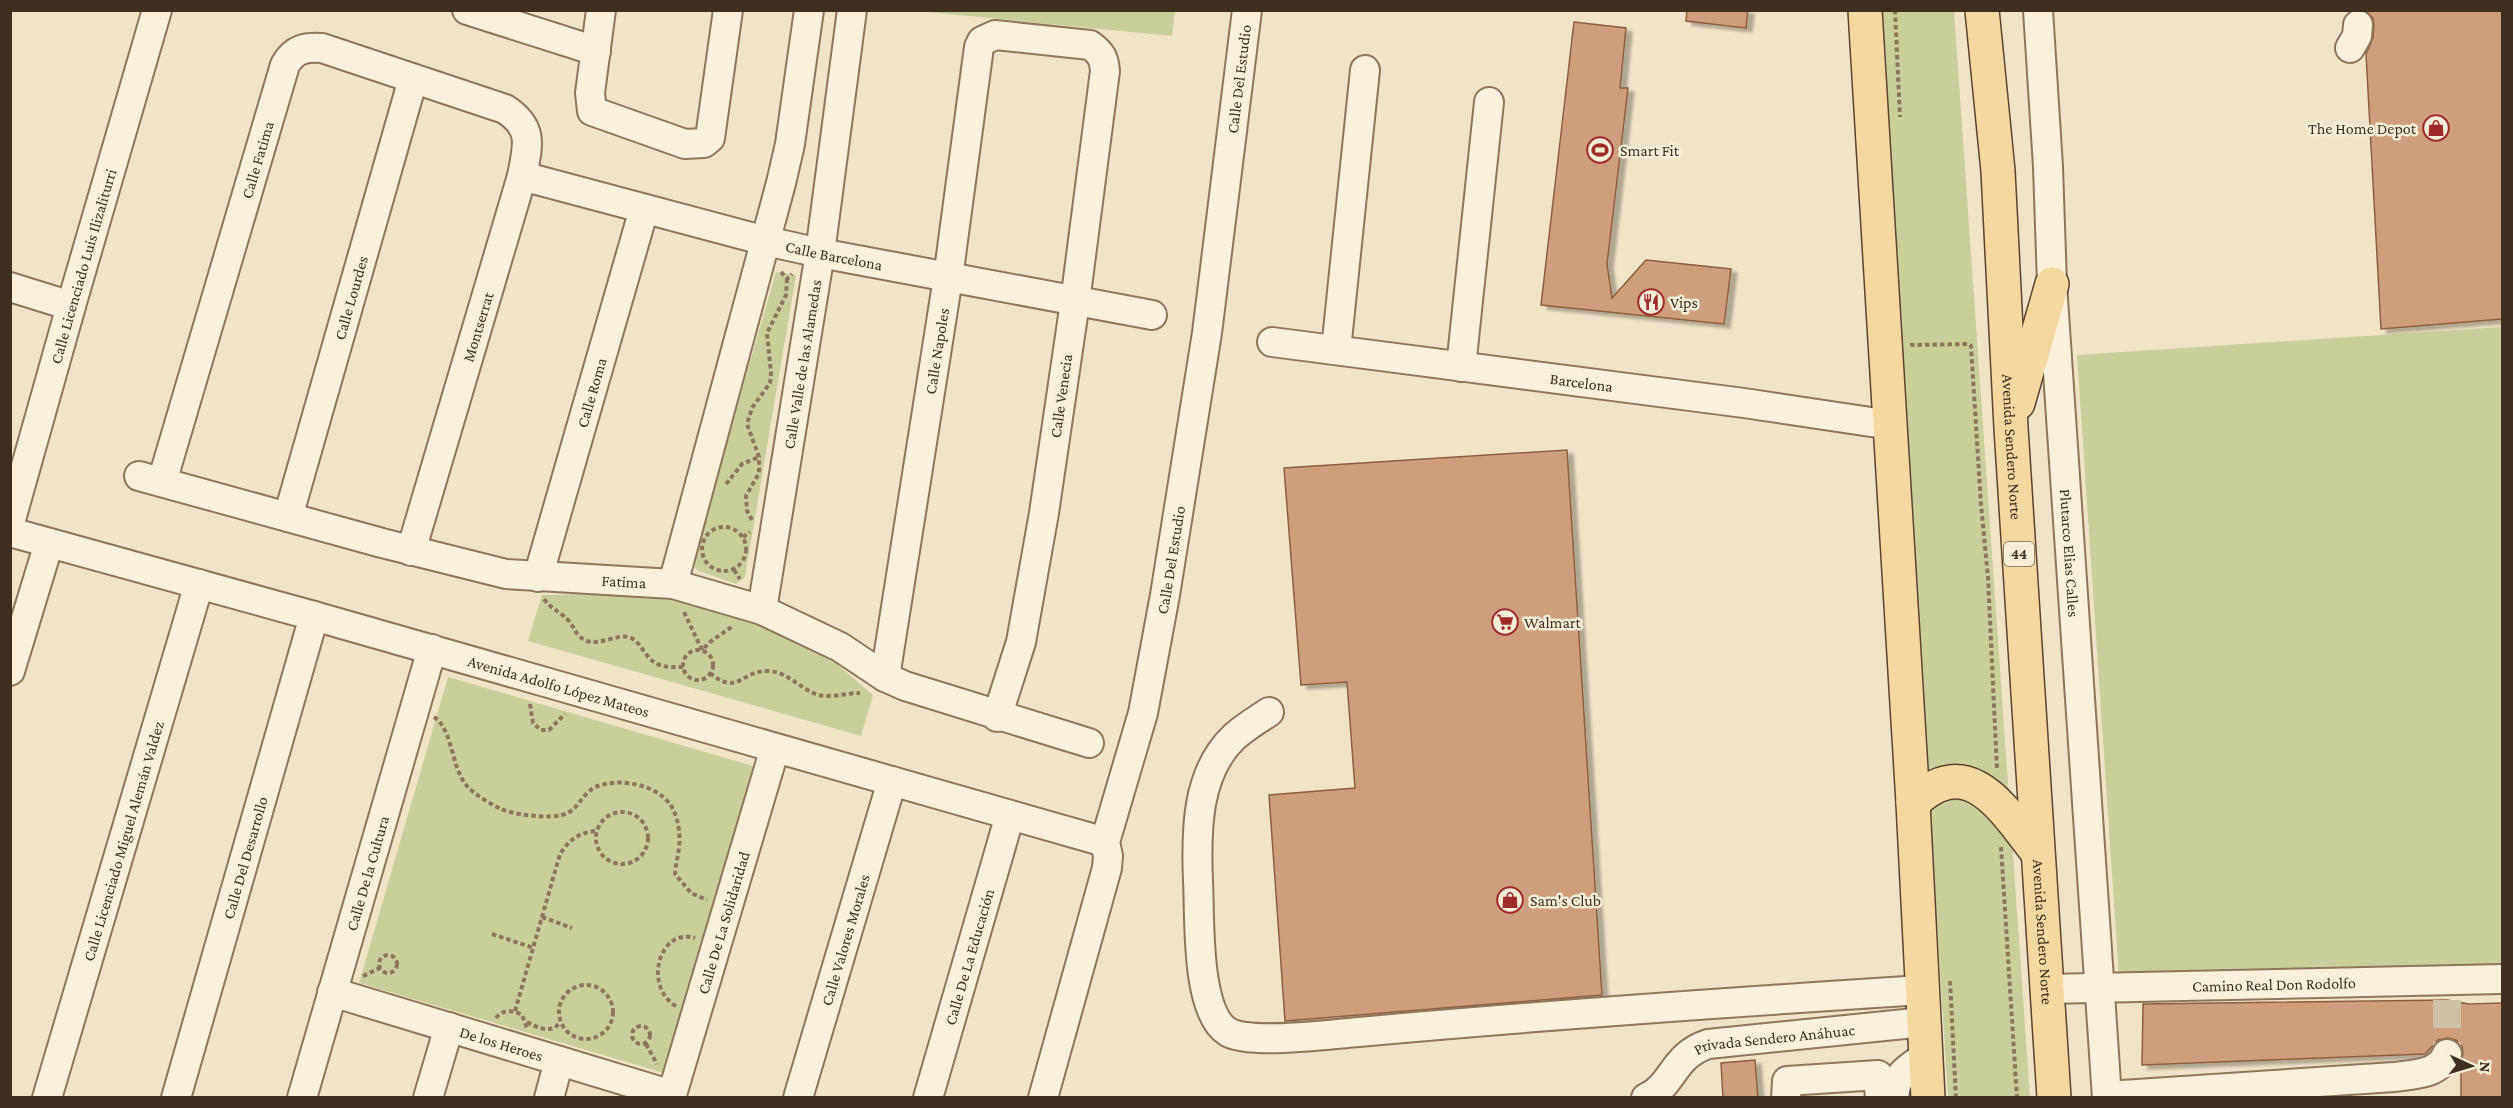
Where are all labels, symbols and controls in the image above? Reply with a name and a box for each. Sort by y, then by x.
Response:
street label: Calle Del Estudio [1223,24,1254,134]
shop icon: The Home Depot [2421,113,2451,143]
street label: Calle Fatima [238,118,277,200]
place label: The Home Depot [2308,120,2417,138]
sports icon: Smart Fit [1585,135,1615,165]
place label: Smart Fit [1620,142,1680,159]
street label: Calle Licenciado Luis Ilizaliturri [47,167,119,366]
street label: Calle Barcelona [784,237,884,273]
street label: Calle Lourdes [331,254,371,342]
street label: Calle Valle de las Alamedas [780,278,824,450]
restaurant icon: Vips [1636,287,1666,317]
street label: Montserrat [459,289,497,364]
place label: Vips [1670,294,1698,312]
street label: Calle Napoles [921,307,952,395]
street label: Calle Venecia [1047,352,1075,439]
street label: Calle Roma [573,355,609,429]
street label: Barcelona [1549,370,1614,395]
street label: Avenida Sendero Norte [2000,374,2025,520]
street label: Plutarco Elias Calles [2057,488,2083,618]
street label: Calle Del Estudio [1153,505,1188,616]
road number: 44 [2004,542,2034,566]
street label: Fatima [601,571,647,591]
supermarket icon: Walmart [1490,607,1520,637]
place label: Walmart [1524,614,1582,631]
street label: Avenida Adolfo López Mateos [466,652,652,720]
street label: Calle Licenciado Miguel Alemán Valdez [79,719,167,963]
street label: Calle Del Desarrollo [219,794,270,921]
street label: Calle De la Cultura [342,813,392,933]
street label: Calle De La Solidaridad [694,849,753,996]
street label: Avenida Sendero Norte [2030,859,2056,1005]
street label: Calle Valores Morales [817,872,872,1008]
shop icon: Sam's Club [1495,885,1525,915]
street label: Calle De La Educación [941,886,997,1027]
place label: Sam's Club [1530,892,1601,909]
street label: Camino Real Don Rodolfo [2192,974,2356,994]
street label: Privada Sendero Anáhuac [1690,1021,1856,1058]
street label: De los Heroes [458,1023,545,1064]
north arrow [2441,1036,2501,1096]
text: N [2477,1061,2494,1073]

